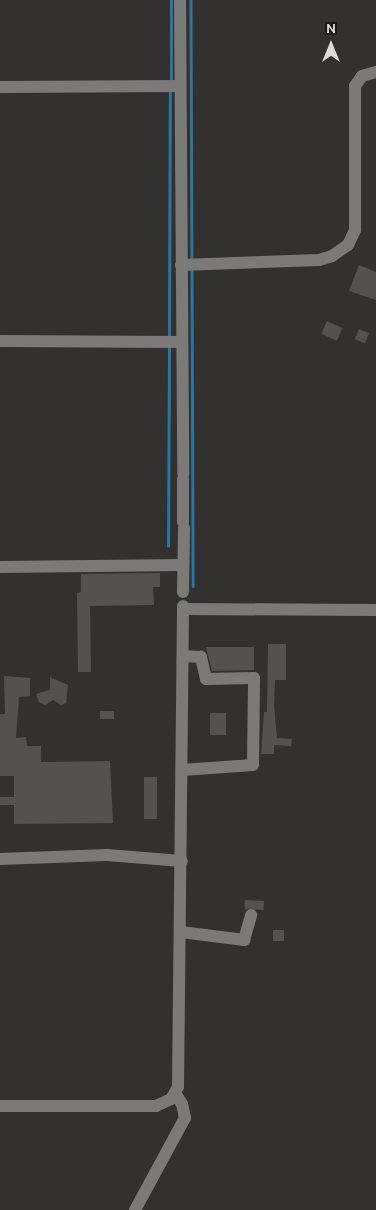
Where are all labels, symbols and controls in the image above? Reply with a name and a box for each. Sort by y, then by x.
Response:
north arrow [306,20,356,70]
text: N [326,21,336,38]

